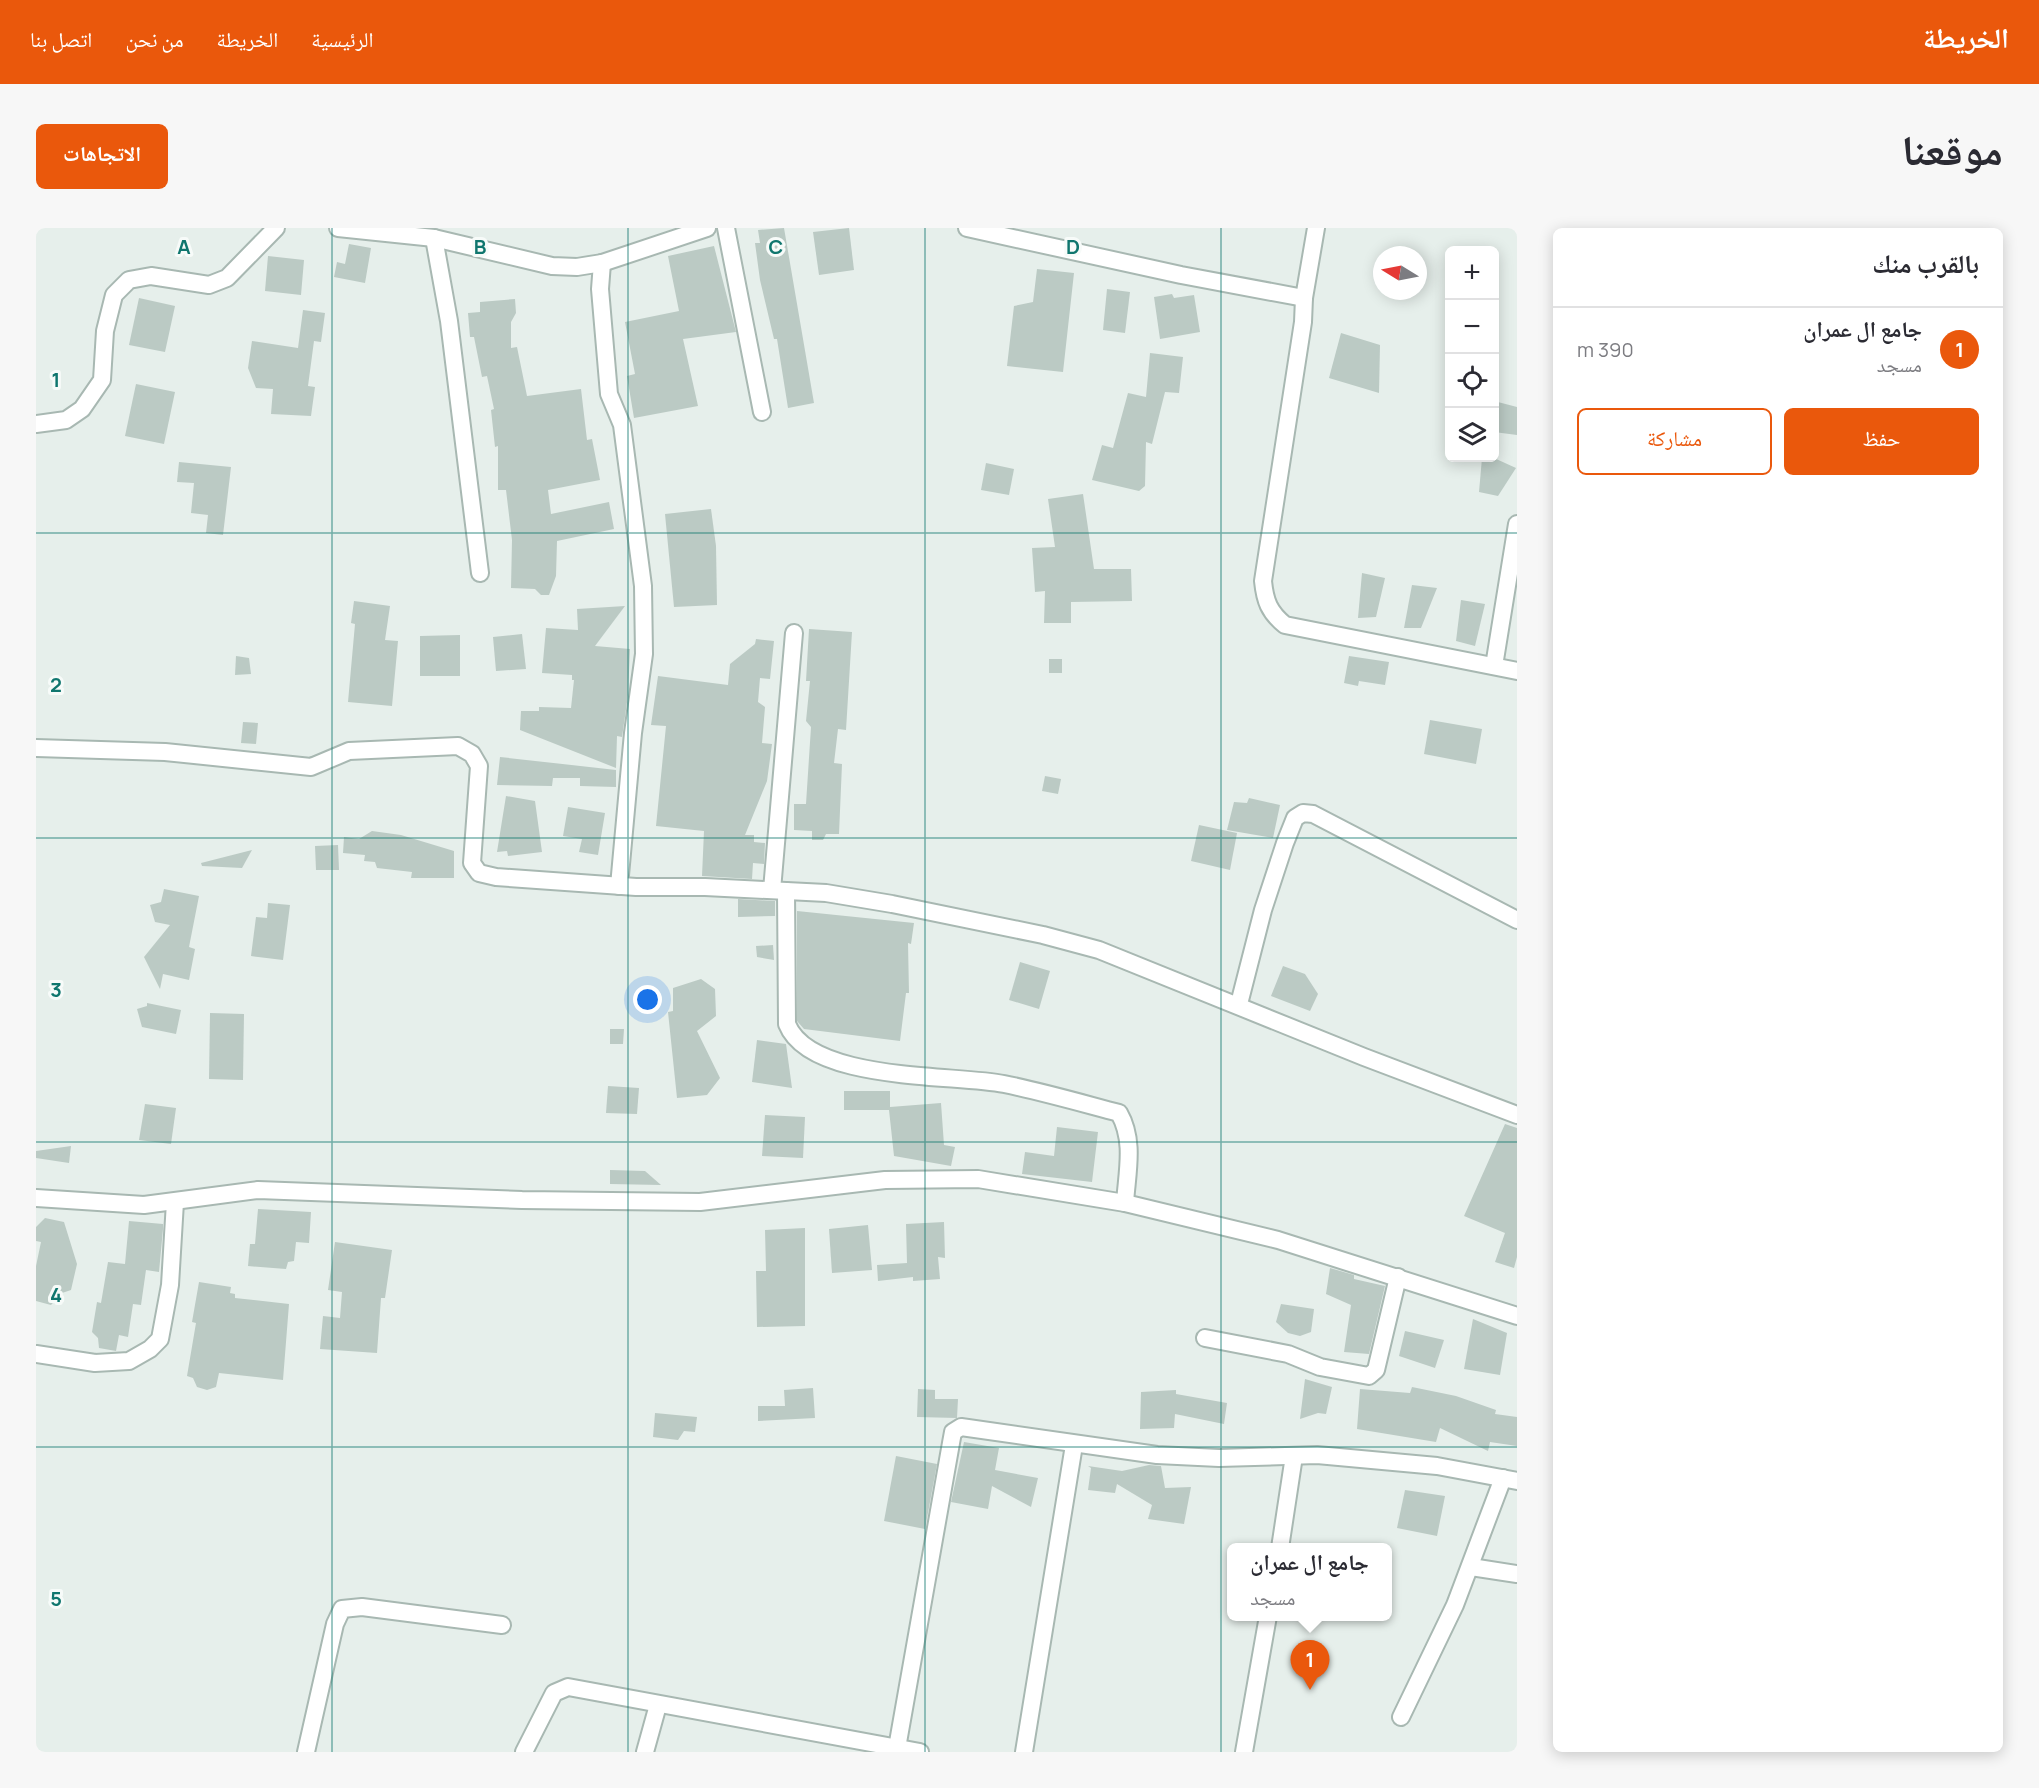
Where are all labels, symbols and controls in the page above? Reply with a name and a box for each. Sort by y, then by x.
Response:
text: الخريطة [1923,18,2009,56]
text: اتصل بنا [30,25,92,53]
text: من نحن [125,25,183,53]
text: الخريطة [216,25,278,53]
text: الرئيسية [311,25,374,53]
text: موقعنا [1902,120,2003,178]
button: الاتجاهات [36,124,168,189]
text: A [177,233,191,260]
text: B [474,233,487,260]
text: C [769,233,783,260]
text: D [1066,233,1080,260]
text: بالقرب منك [1872,245,1979,281]
north arrow [1373,246,1427,300]
map controls [1445,246,1499,462]
button: + [1445,246,1499,300]
button: − [1445,300,1499,354]
text: جامع ال عمران [1803,314,1922,344]
text: 390 m [1577,336,1634,363]
text: 1 [1955,336,1964,363]
text: مسجد [1877,351,1922,378]
button: locate [1445,354,1499,408]
text: 1 [52,366,60,393]
button: layers [1445,408,1499,462]
button: مشاركة [1577,408,1772,475]
button: حفظ [1784,408,1979,475]
text: 2 [50,671,62,698]
text: 3 [50,976,62,1003]
your location [633,985,662,1014]
text: 4 [50,1281,62,1308]
popup [1227,1543,1392,1621]
text: جامع ال عمران [1250,1547,1369,1577]
text: مسجد [1250,1584,1295,1611]
text: 5 [50,1585,62,1612]
pin: 1 [1290,1640,1330,1690]

